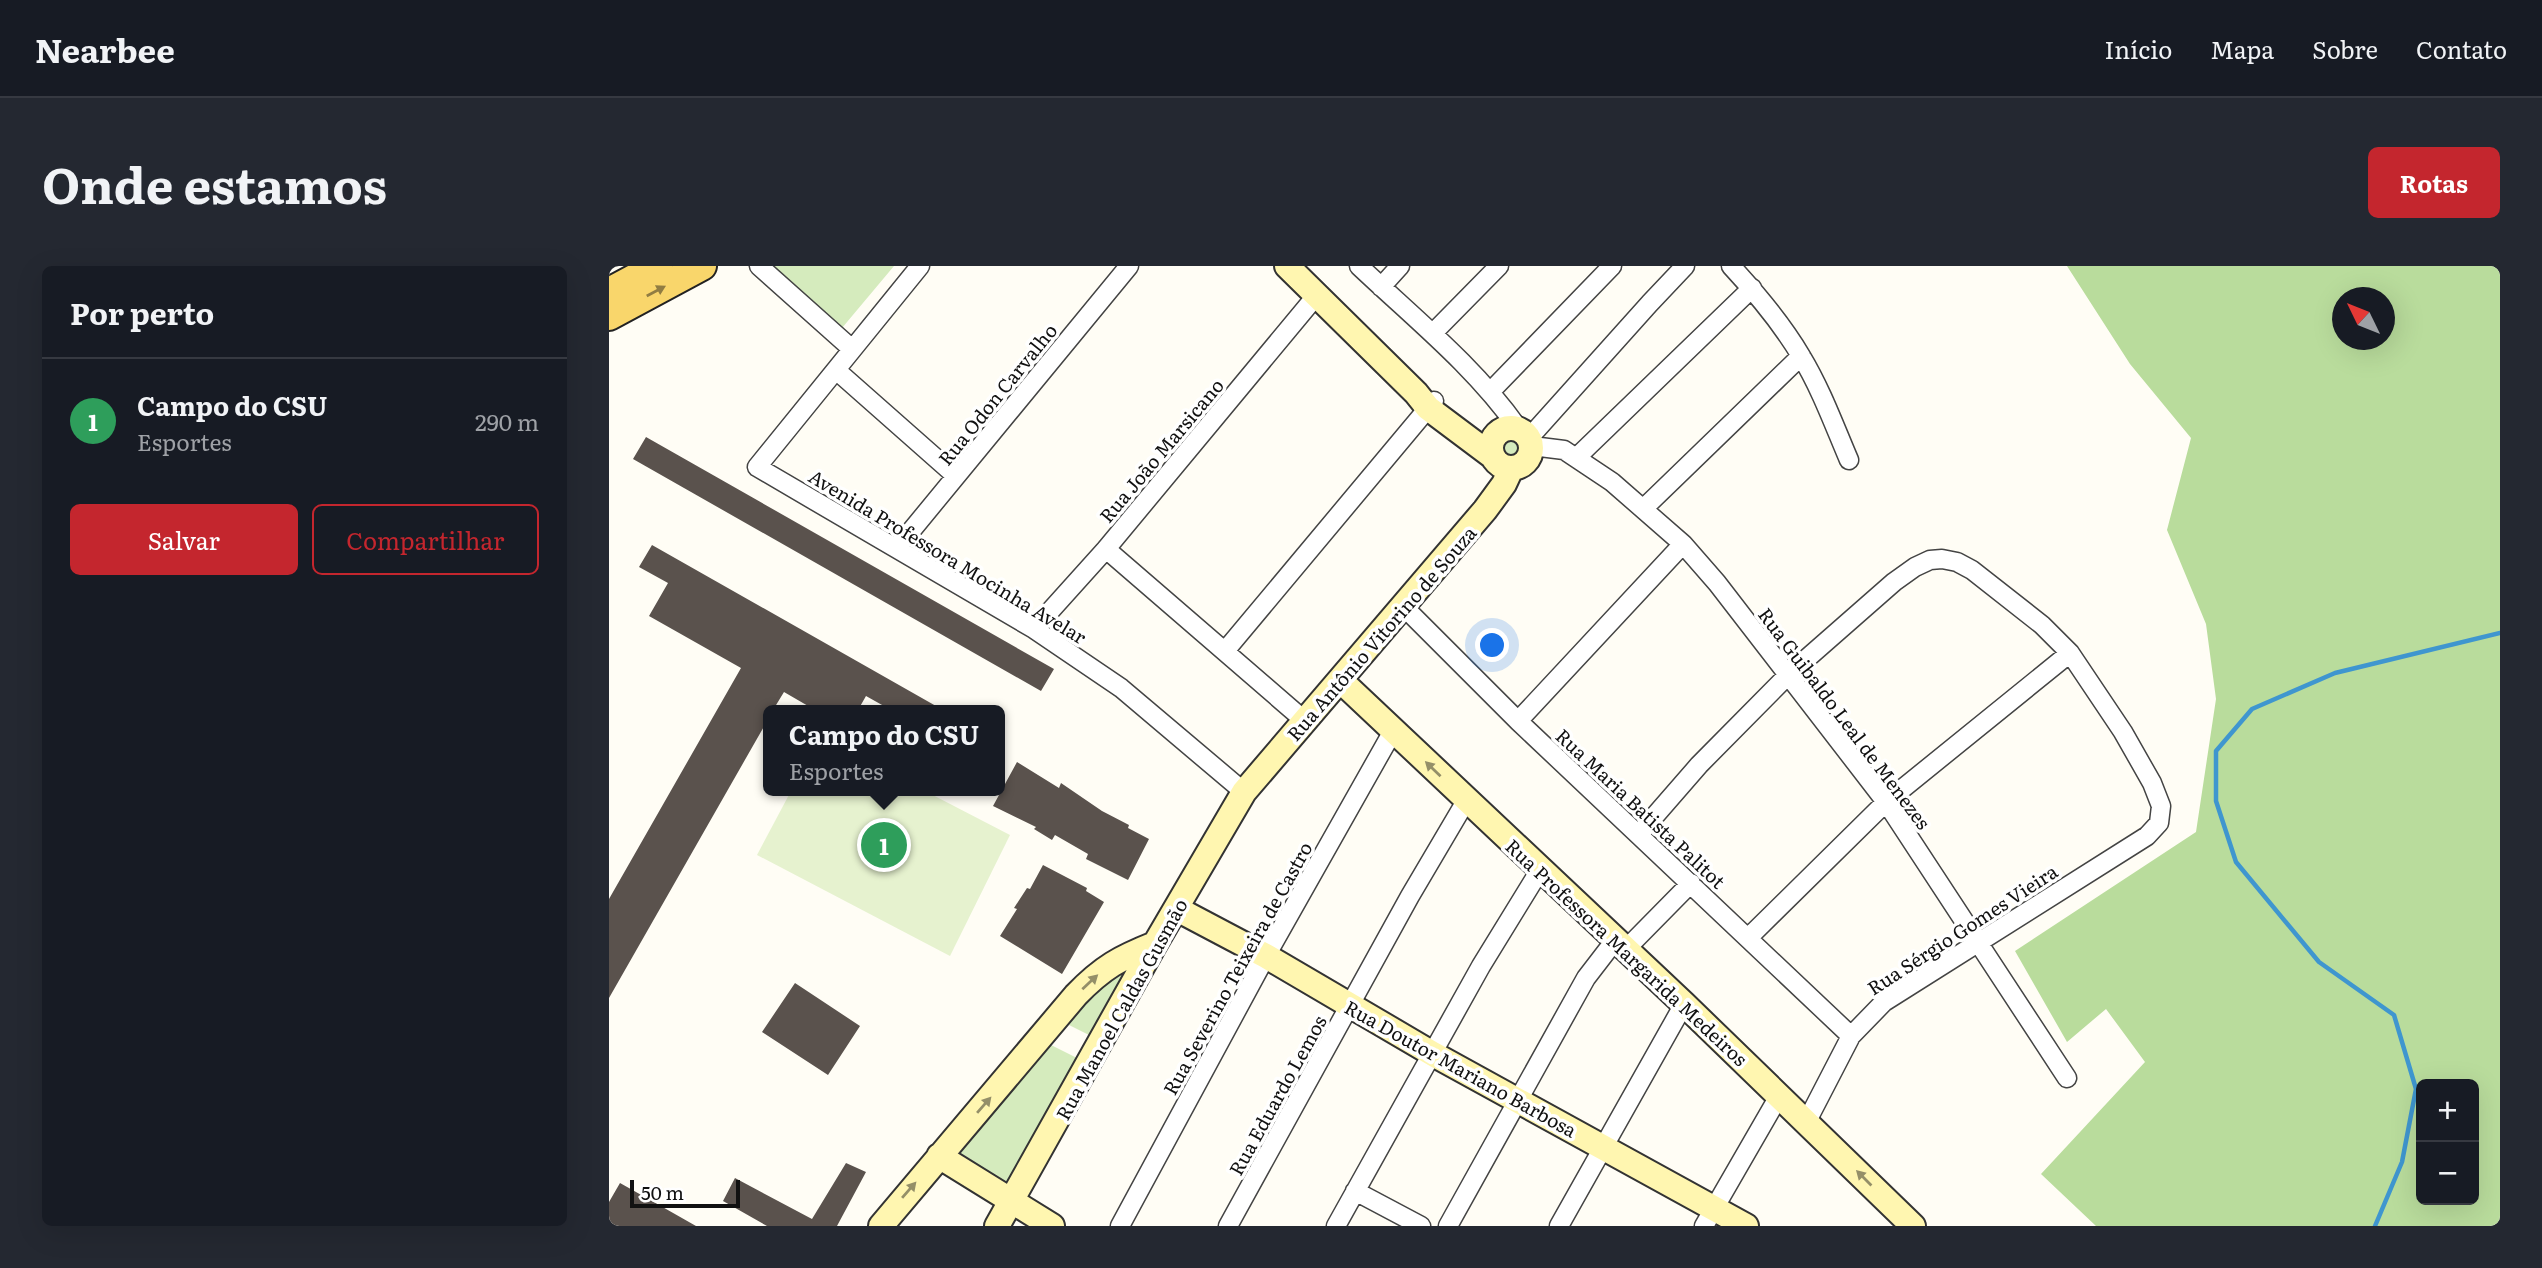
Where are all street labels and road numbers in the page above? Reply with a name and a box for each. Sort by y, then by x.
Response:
street label: Rua Odon Carvalho [931,317,1063,471]
street label: Rua João Marsicano [1092,372,1230,528]
street label: Avenida Professora Mocinha Avelar [804,462,1092,650]
street label: Rua Antônio Vitorino de Souza [1280,519,1483,747]
street label: Rua Guibaldo Leal de Menezes [1752,601,1938,835]
street label: Rua Maria Batista Palitot [1550,722,1732,895]
street label: Rua Professora Margarida Medeiros [1500,832,1755,1072]
street label: Rua Severino Teixeira de Castro [1156,836,1318,1100]
street label: Rua Sérgio Gomes Vieira [1861,856,2063,1001]
street label: Rua Manoel Caldas Gusmão [1048,893,1194,1125]
street label: Rua Doutor Mariano Barbosa [1340,992,1583,1144]
street label: Rua Eduardo Lemos [1221,1009,1333,1180]

